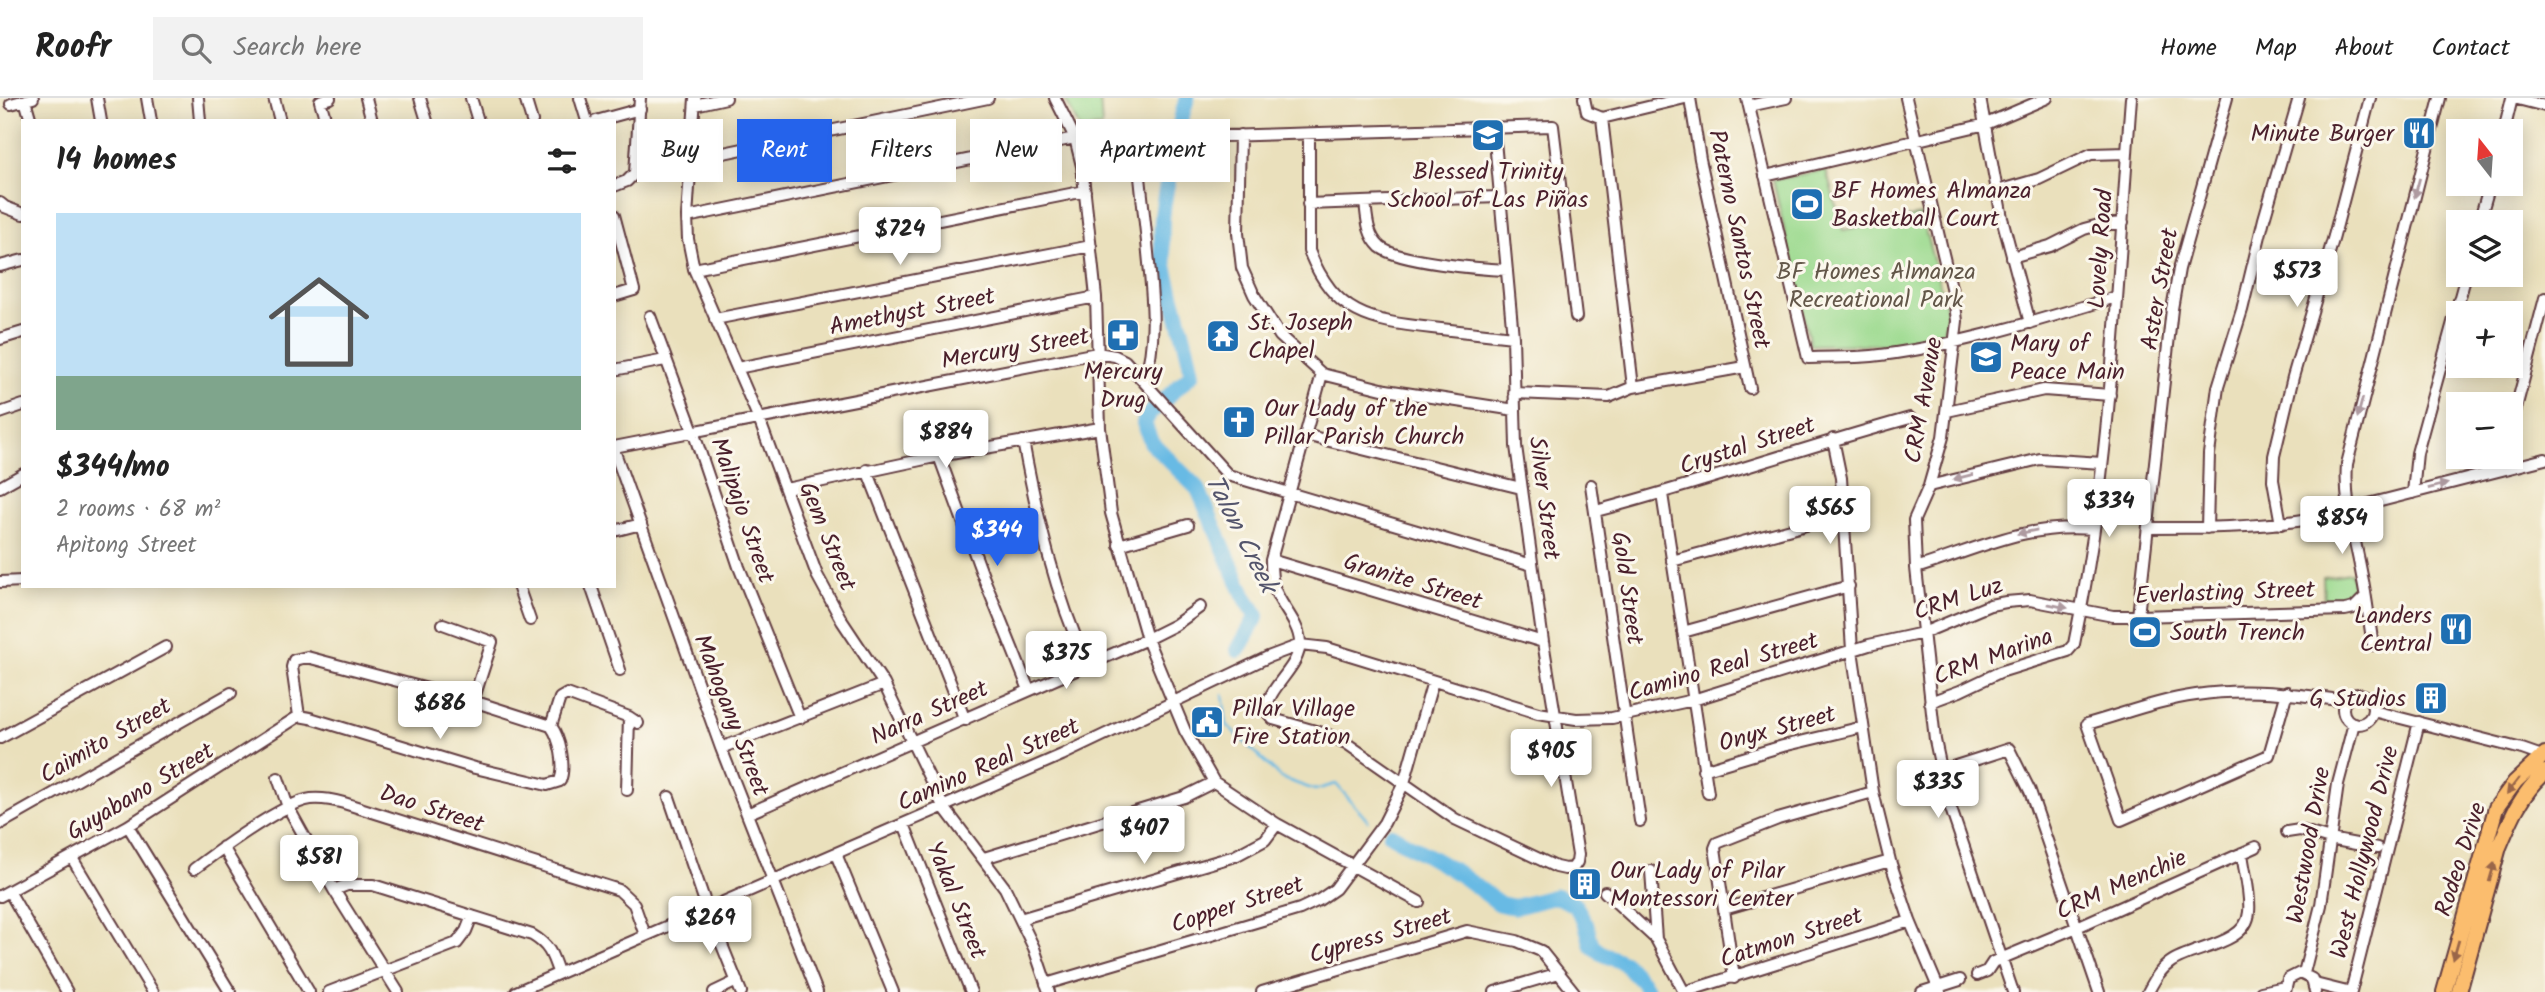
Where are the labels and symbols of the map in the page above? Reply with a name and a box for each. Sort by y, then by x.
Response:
restaurant icon: Minute Burger [2400,114,2438,152]
place label: Minute Burger [2250,115,2396,154]
school or university icon: Blessed Trinity School of Las Piñas [1469,116,1507,154]
north arrow [2446,119,2524,196]
street label: Paterno Santos Street [1696,126,1781,353]
place label: Blessed Trinity School of Las Piñas [1388,153,1588,220]
place label: BF Homes Almanza Basketball Court [1832,172,2032,239]
one-way arrow [2411,177,2422,199]
sports icon: BF Homes Almanza Basketball Court [1788,185,1826,223]
street label: Lovely Road [2078,187,2125,310]
pin: $724 [859,208,941,267]
street label: Aster Street [2131,224,2191,353]
pin: $573 [2256,250,2338,309]
park label: BF Homes Almanza Recreational Park [1776,253,1976,320]
street label: Amethyst Street [826,277,999,348]
place label: St. Joseph Chapel [1248,304,1353,371]
pharmacy icon: Mercury Drug [1104,316,1142,354]
street label: Mercury Street [938,317,1093,382]
temple icon: St. Joseph Chapel [1204,317,1242,355]
place label: Mary of Peace Main [2010,325,2125,392]
street label: CRM Avenue [1894,334,1955,466]
school or university icon: Mary of Peace Main [1967,338,2005,376]
place label: Mercury Drug [1083,353,1163,420]
place label: Our Lady of the Pillar Parish Church [1264,390,1464,457]
one-way arrow [2354,397,2365,419]
church icon: Our Lady of the Pillar Parish Church [1220,403,1258,441]
street label: Crystal Street [1675,406,1821,487]
pin: $884 [905,410,987,470]
street label: Malipajo Street [698,432,785,589]
street label: Silver Street [1517,434,1570,563]
water label: Talon Creek [1192,467,1290,604]
one-way arrow [1952,473,1973,483]
street label: Gem Street [787,476,867,598]
pin: $334 [2068,480,2150,539]
one-way arrow [2427,480,2449,491]
pin: $565 [1789,486,1871,546]
pin: $854 [2301,496,2383,556]
pin: $344 [956,508,1038,568]
one-way arrow [2016,527,2038,538]
street label: Gold Street [1599,529,1654,648]
street label: Granite Street [1339,543,1487,622]
street label: CRM Luz [1909,567,2008,632]
street label: Everlasting Street [2134,571,2316,616]
place label: Landers Central [2354,597,2432,664]
one-way arrow [2047,600,2069,611]
restaurant icon: Landers Central [2437,610,2475,648]
sports icon: South Trench [2126,613,2164,651]
place label: South Trench [2170,614,2305,653]
street label: CRM Marina [1928,618,2059,697]
street label: Camino Real Street [1624,621,1824,713]
street label: Mahogany Street [682,629,780,803]
pin: $375 [1025,632,1107,691]
street label: Narra Street [865,670,995,757]
building icon: G Studios [2412,679,2450,717]
place label: G Studios [2309,680,2406,719]
pin: $686 [399,682,481,741]
street label: Caimito Street [32,687,180,795]
place label: Pillar Village Fire Station [1232,690,1355,757]
street label: Onyx Street [1715,695,1841,764]
public building icon: Pillar Village Fire Station [1188,703,1226,741]
street label: Camino Real Street [891,707,1087,823]
pin: $905 [1510,730,1592,789]
street label: Guyabano Street [59,732,223,852]
street label: West Hollywood Drive [2320,742,2411,963]
pin: $335 [1897,760,1979,820]
street label: Westwood Drive [2276,764,2342,927]
street label: Dao Street [374,774,490,845]
one-way arrow [2506,777,2521,794]
street label: Rodeo Drive [2425,797,2498,922]
pin: $407 [1103,806,1185,866]
pin: $581 [278,836,360,895]
street label: Yakal Street [914,836,997,966]
street label: CRM Menchie [2050,839,2193,932]
place label: Our Lady of Pilar Montessori Center [1610,852,1795,919]
one-way arrow [2487,861,2498,883]
street label: Copper Street [1166,865,1310,945]
building icon: Our Lady of Pilar Montessori Center [1566,865,1604,903]
pin: $269 [669,896,751,956]
street label: Cypress Street [1304,897,1457,975]
street label: Catmon Street [1715,897,1869,980]
one-way arrow [2450,939,2461,961]

